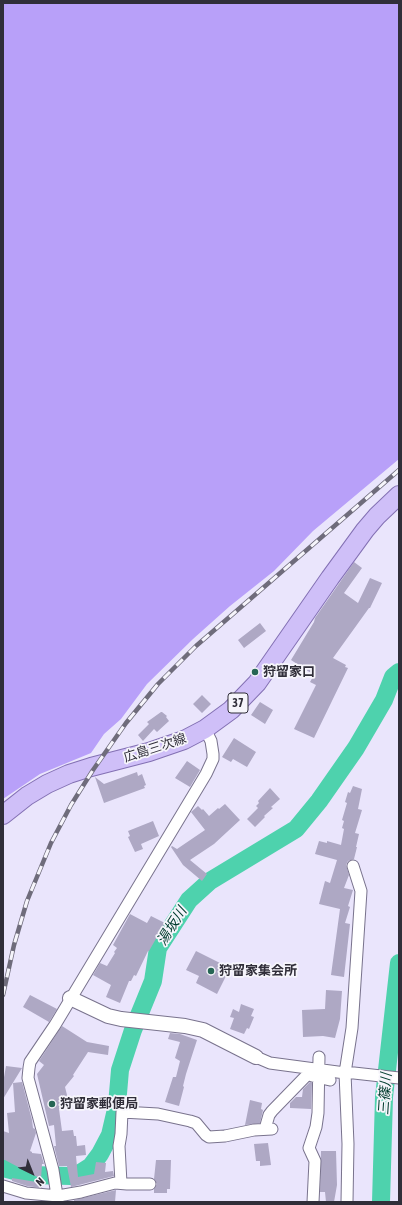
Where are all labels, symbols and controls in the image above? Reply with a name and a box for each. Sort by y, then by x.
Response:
place label: 狩留家口 [263,664,315,680]
marker: 狩留家口 [250,667,260,677]
road number: 37 [228,693,248,713]
street label: 広島三次線 [122,731,188,765]
water label: 湯坂川 [154,904,190,948]
place label: 狩留家集会所 [219,963,297,979]
marker: 狩留家集会所 [206,966,216,976]
water label: 三篠川 [375,1072,395,1116]
place label: 狩留家郵便局 [60,1096,138,1112]
marker: 狩留家郵便局 [47,1099,57,1109]
north arrow [12,1153,52,1193]
text: N [34,1175,47,1188]

